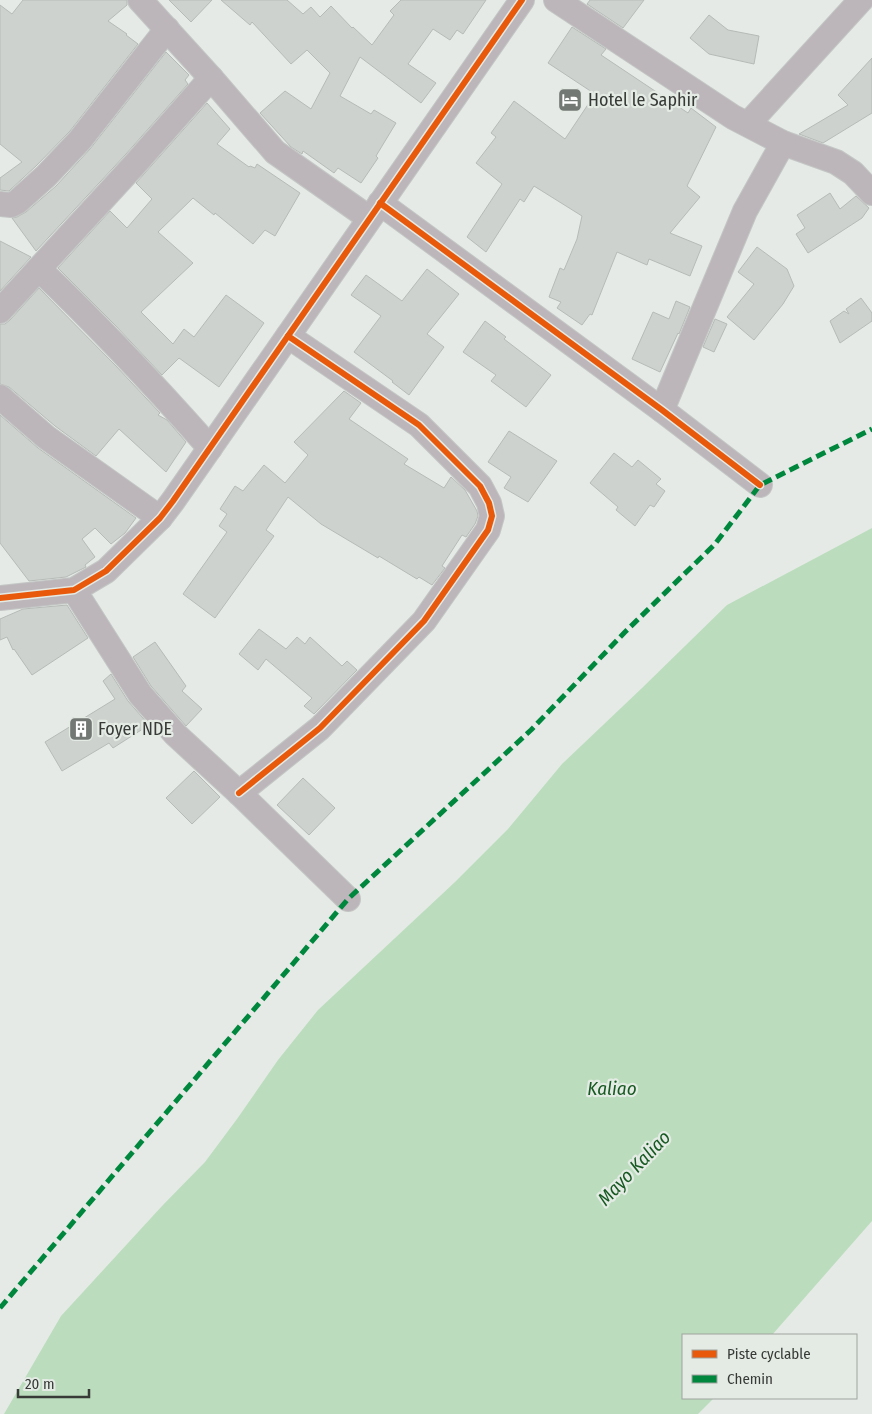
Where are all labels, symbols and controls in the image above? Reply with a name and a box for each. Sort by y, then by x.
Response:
hotel icon: Hotel le Saphir [557,87,583,113]
place label: Hotel le Saphir [588,89,698,111]
building icon: Foyer NDE [68,716,94,742]
place label: Foyer NDE [98,718,172,740]
water label: Kaliao [587,1077,637,1100]
water label: Mayo Kaliao [593,1126,675,1210]
legend [682,1334,857,1399]
text: Piste cyclable [727,1345,811,1363]
scale bar [18,1366,89,1398]
text: Chemin [727,1370,773,1388]
text: 20 m [25,1375,55,1393]

